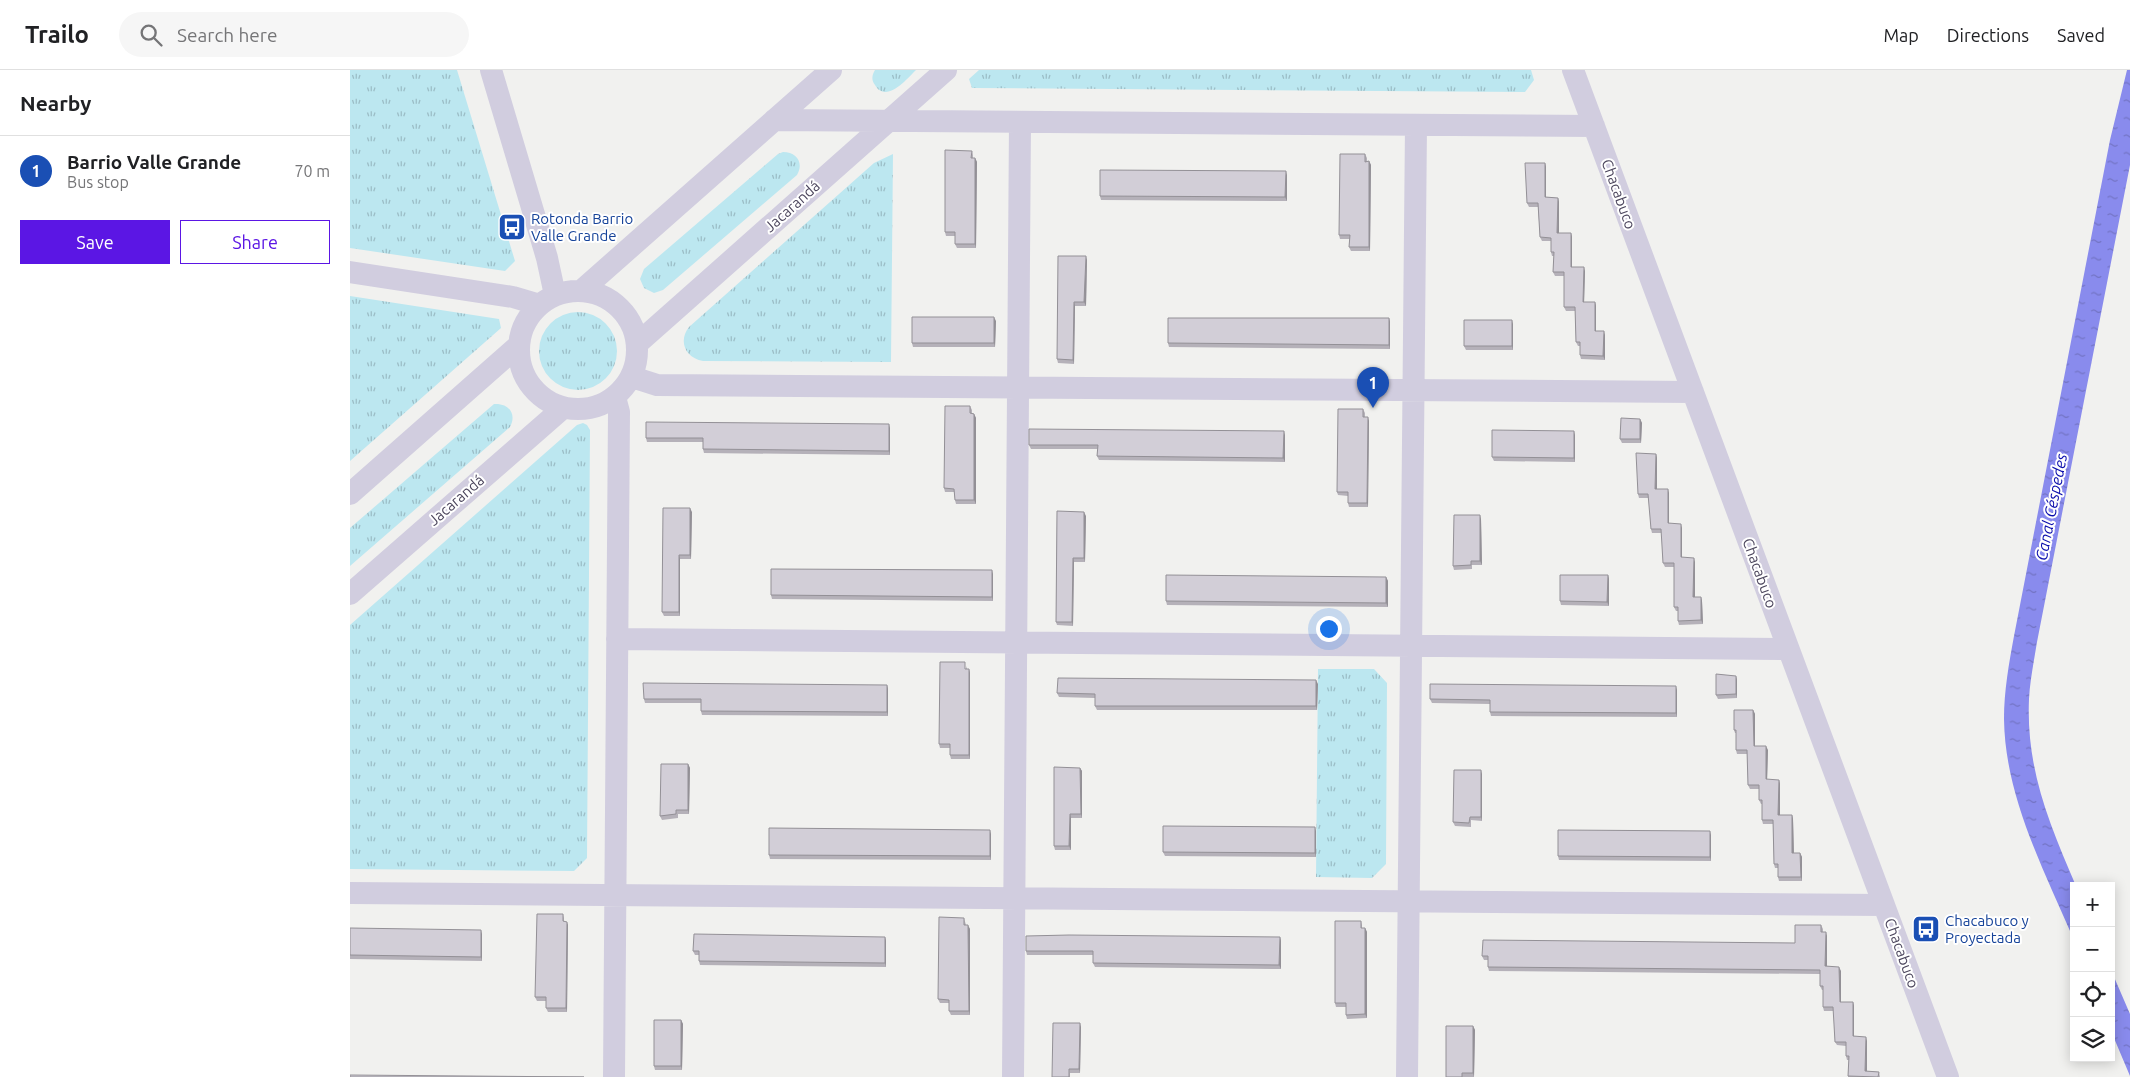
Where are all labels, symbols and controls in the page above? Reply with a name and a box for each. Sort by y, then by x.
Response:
search box [119,12,469,57]
text: Trailo [25,21,89,48]
icon: search [137,21,165,49]
text: Search here [177,24,278,46]
text: Map [1883,25,1919,45]
text: Directions [1947,25,2029,45]
text: Saved [2057,25,2105,45]
text: Nearby [20,91,91,115]
text: Barrio Valle Grande [67,151,241,173]
street label: Chacabuco [1599,157,1639,231]
text: 1 [31,162,41,180]
text: 70 m [294,162,330,180]
text: Bus stop [67,173,129,191]
street label: Jacarandá [761,177,823,235]
place label: Rotonda Barrio Valle Grande [531,210,633,244]
bus stop icon: Rotonda Barrio Valle Grande [497,212,527,242]
button: Save [20,220,170,264]
button: Share [180,220,330,264]
pin: 1 [1357,367,1389,408]
water label: Canal Céspedes [2032,452,2070,562]
street label: Jacarandá [425,471,487,529]
street label: Chacabuco [1740,536,1780,610]
your location [1316,616,1342,642]
map controls [2070,882,2115,1062]
button: + [2070,882,2115,927]
place label: Chacabuco y Proyectada [1945,912,2029,946]
bus stop icon: Chacabuco y Proyectada [1911,914,1941,944]
street label: Chacabuco [1882,916,1922,990]
button: − [2070,927,2115,972]
button: locate [2070,972,2115,1017]
button: layers [2070,1017,2115,1062]

